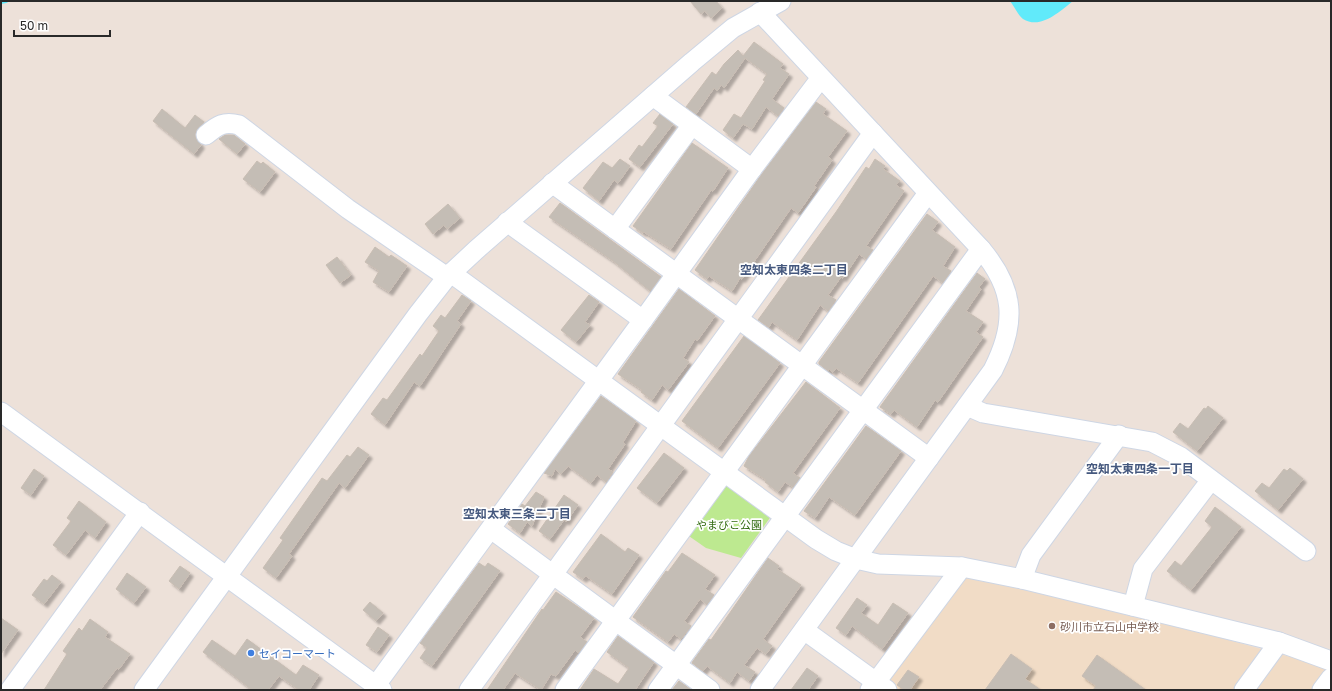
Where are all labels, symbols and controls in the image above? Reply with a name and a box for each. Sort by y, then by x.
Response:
scale bar [14,12,110,38]
text: 50 m [20,18,48,33]
district label: 空知太東四条二丁目 [740,262,848,277]
district label: 空知太東四条一丁目 [1086,461,1194,476]
district label: 空知太東三条二丁目 [463,506,571,521]
park label: やまびこ公園 [696,518,762,531]
place label: 砂川市立石山中学校 [1060,620,1159,633]
marker: 砂川市立石山中学校 [1047,621,1057,631]
place label: セイコーマート [259,647,336,660]
marker: セイコーマート [246,648,256,658]

